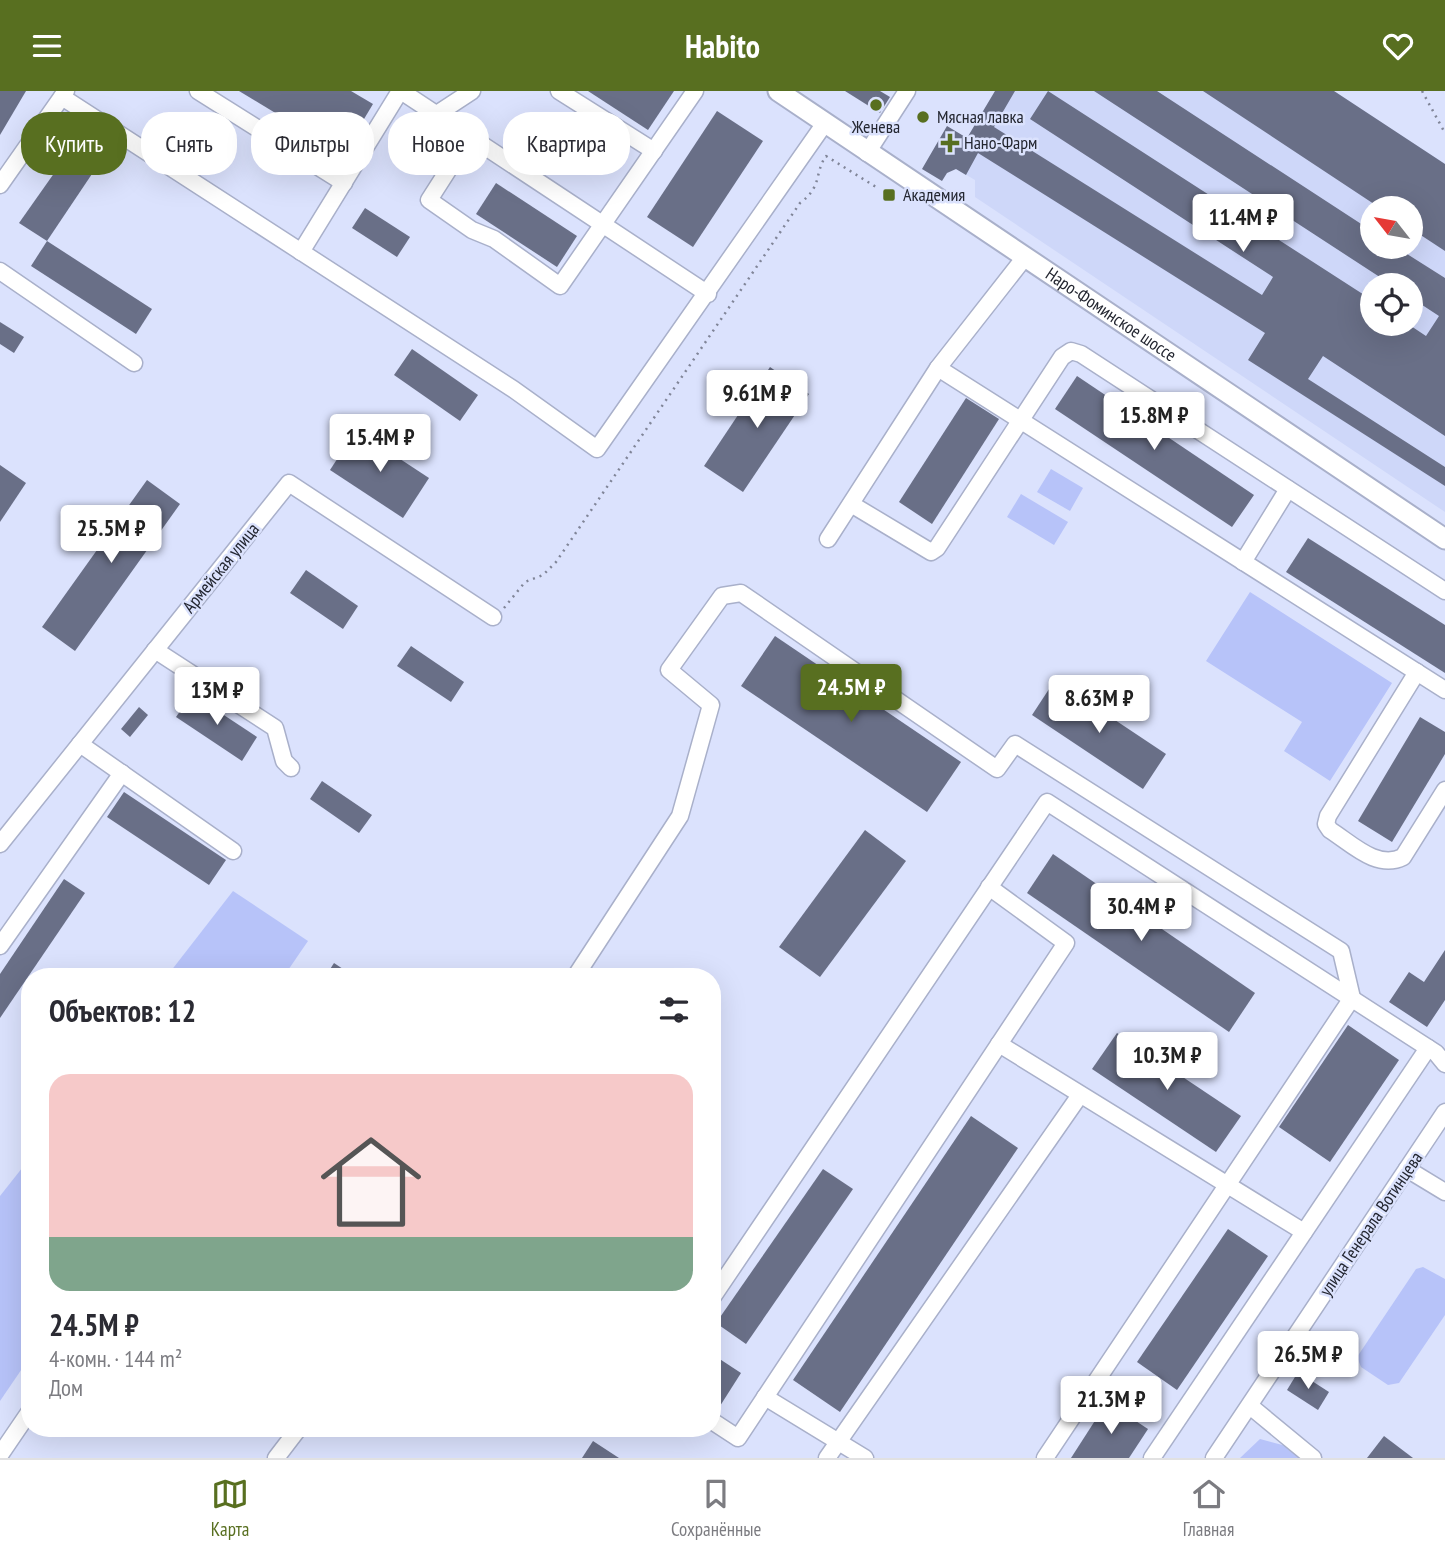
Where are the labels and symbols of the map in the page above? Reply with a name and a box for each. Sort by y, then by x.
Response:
marker: Женева [868,97,884,113]
place label: Мясная лавка [937,105,1024,128]
marker: Мясная лавка [915,109,931,125]
place label: Женева [851,115,900,138]
place label: Нано-Фарм [964,131,1038,154]
marker: Нано-Фарм [942,135,958,151]
place label: Академия [903,183,965,206]
marker: Академия [881,187,897,203]
pin: 11.4M ₽ [1178,195,1308,254]
north arrow [1360,196,1423,259]
street label: Наро-Фоминское шоссе [1041,262,1181,366]
pin: 9.61M ₽ [692,371,822,430]
pin: 15.8M ₽ [1089,393,1219,452]
pin: 15.4M ₽ [315,415,445,474]
pin: 25.5M ₽ [46,505,176,565]
street label: Армейская улица [177,518,264,617]
pin: 24.5M ₽ [786,665,916,724]
pin: 13M ₽ [168,667,266,727]
pin: 8.63M ₽ [1034,675,1164,735]
pin: 30.4M ₽ [1076,883,1206,943]
pin: 10.3M ₽ [1102,1033,1232,1092]
street label: улица Генерала Вотинцева [1314,1147,1427,1300]
pin: 26.5M ₽ [1243,1331,1373,1391]
pin: 21.3M ₽ [1046,1377,1176,1436]

